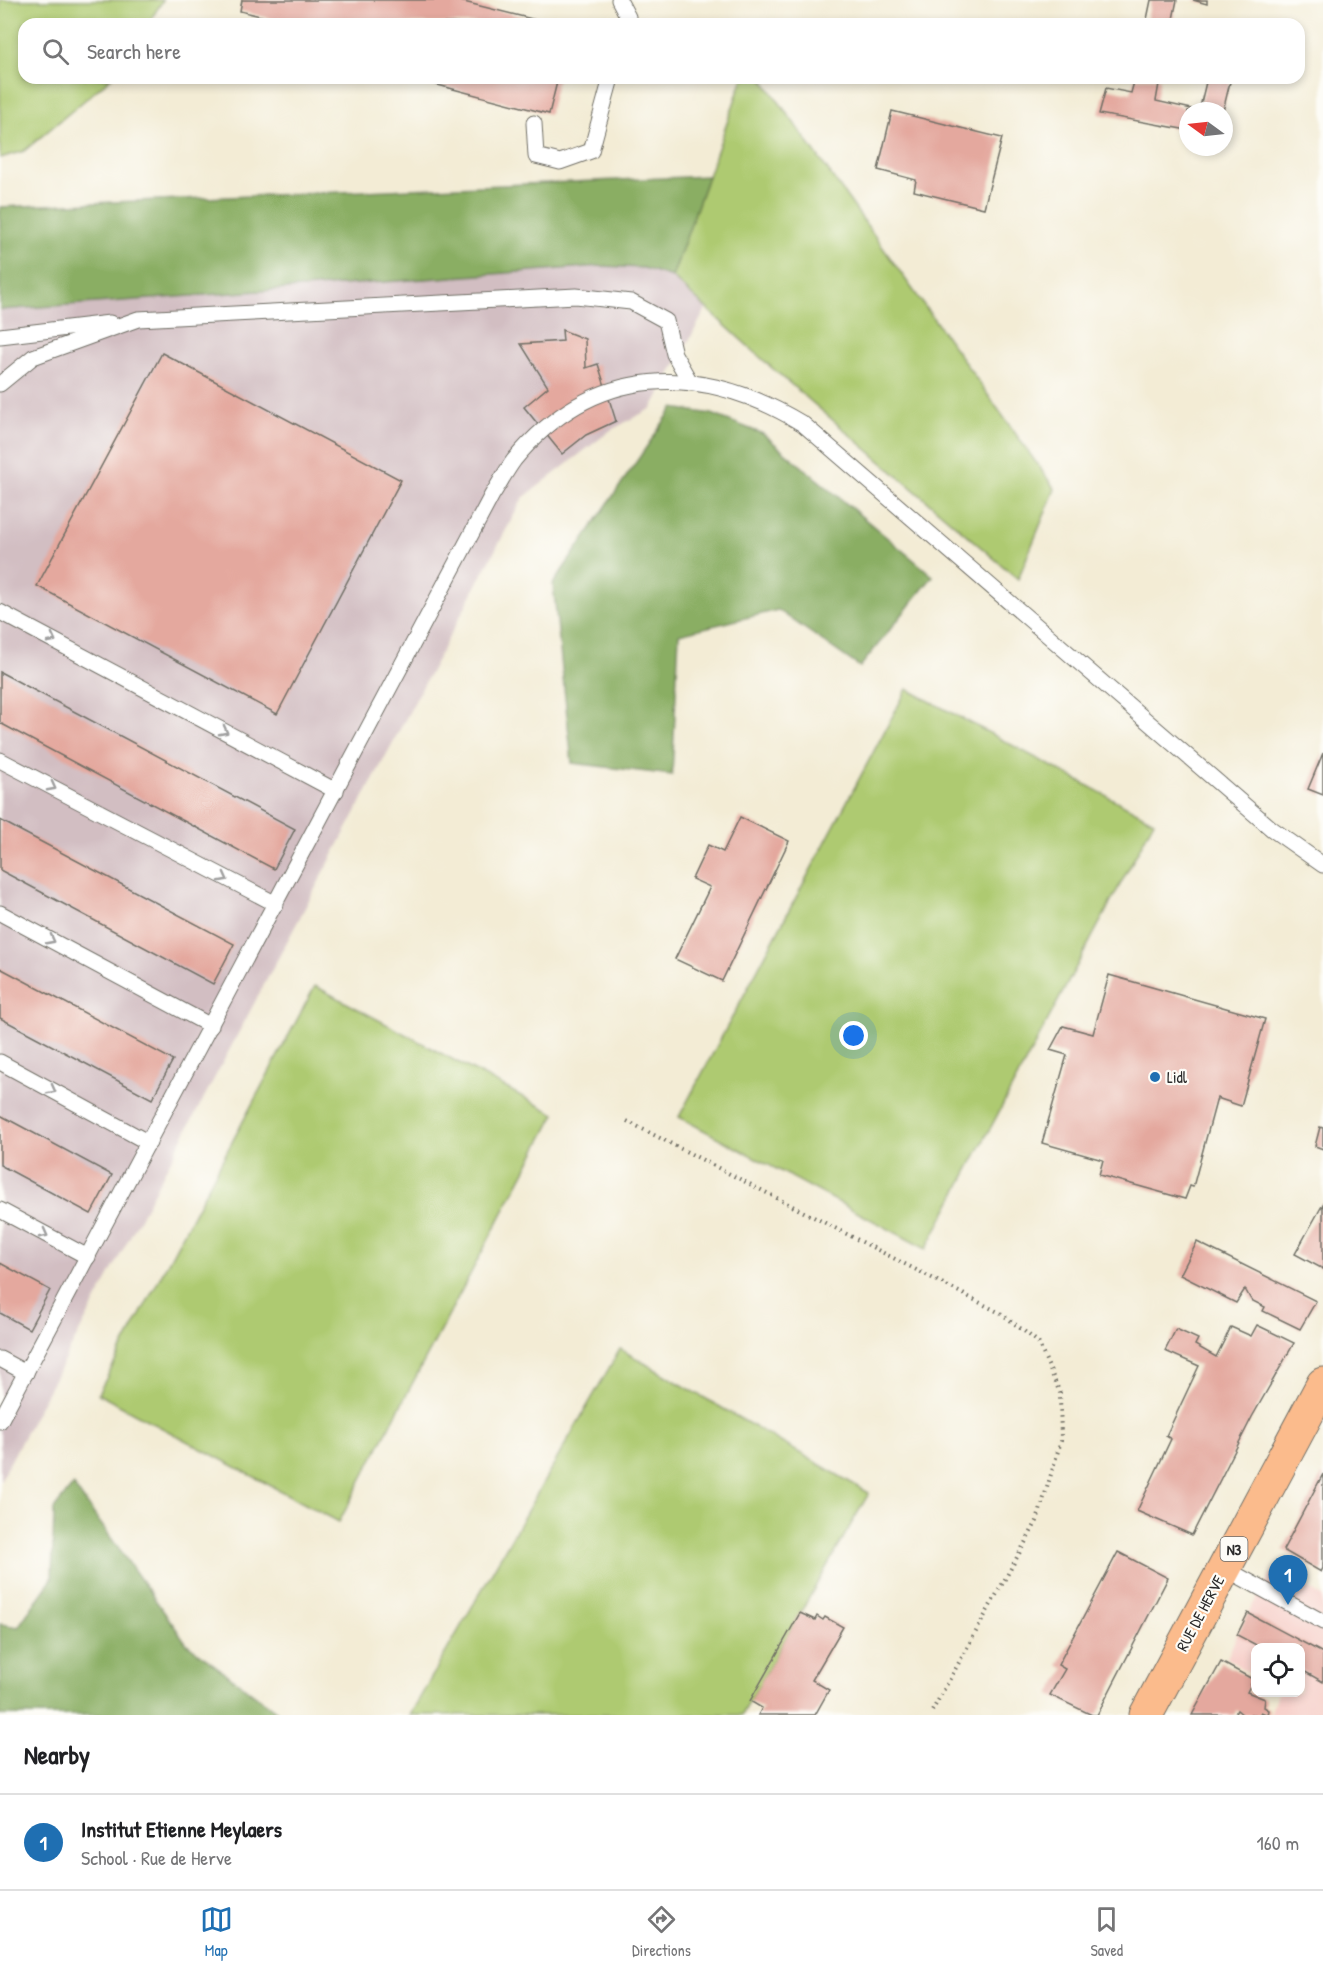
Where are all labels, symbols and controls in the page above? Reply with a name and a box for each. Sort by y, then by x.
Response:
search box [18,18,1305,84]
icon: search [39,35,72,68]
text: Search here [87,36,181,66]
north arrow [1179,102,1233,156]
one-way arrow [45,632,56,643]
one-way arrow [217,724,228,735]
one-way arrow [45,780,56,791]
one-way arrow [218,871,229,882]
one-way arrow [45,933,56,944]
your location [839,1021,868,1050]
place label: Lidl [1167,1066,1188,1088]
marker: Lidl [1148,1070,1162,1084]
one-way arrow [45,1083,56,1094]
one-way arrow [38,1227,48,1238]
road number: N3 [1220,1537,1248,1561]
pin: 1 [1268,1556,1308,1605]
street label: RUE DE HERVE [1171,1571,1229,1655]
map controls [1251,1643,1305,1697]
button: locate [1251,1643,1305,1697]
text: Nearby [24,1737,90,1772]
text: Institut Etienne Meylaers [81,1814,282,1844]
text: 1 [40,1829,47,1856]
text: 160 m [1257,1829,1299,1856]
text: School · Rue de Herve [81,1844,232,1871]
tab: Map [200,1903,233,1961]
tab: Directions [632,1903,691,1961]
tab: Saved [1090,1903,1123,1961]

